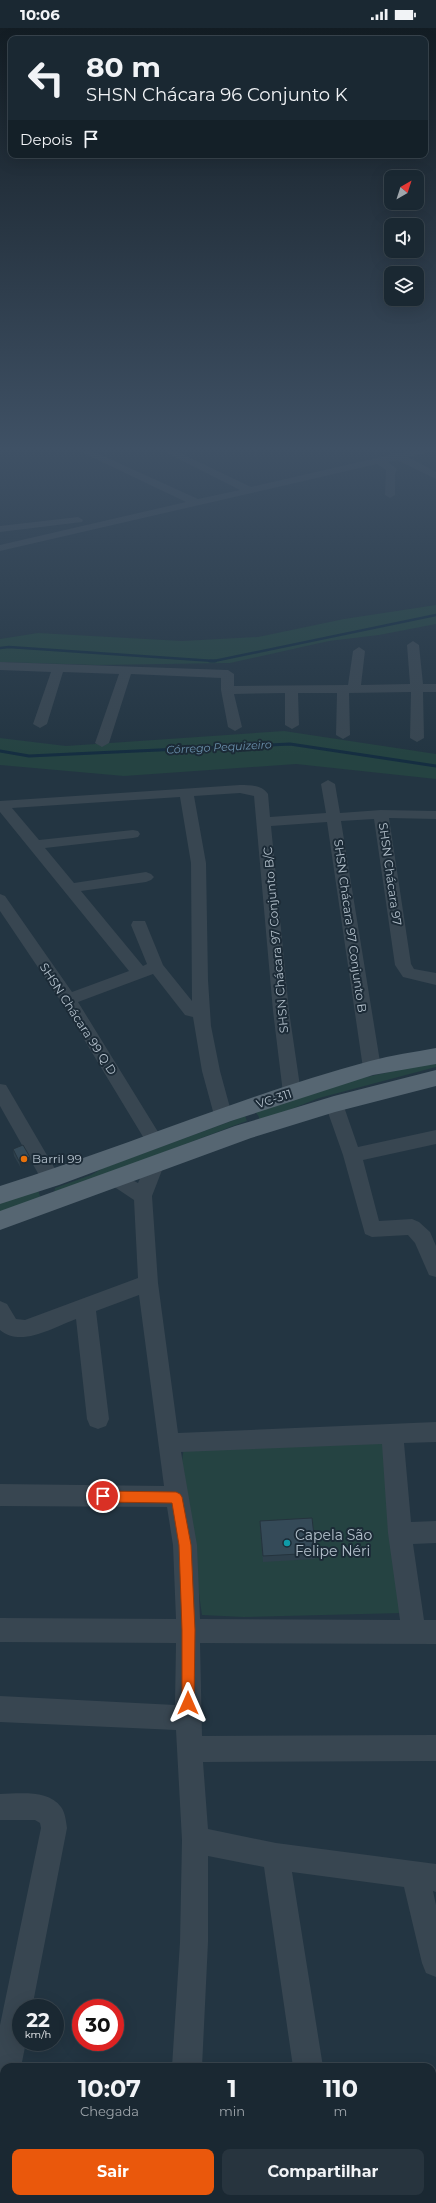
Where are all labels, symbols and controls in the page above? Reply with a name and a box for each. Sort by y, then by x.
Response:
text: 10:06 [20,5,60,24]
text: 80 m [86,50,161,84]
icon: left [20,52,72,104]
text: SHSN Chácara 96 Conjunto K [86,84,348,106]
icon: arrive [80,128,102,150]
text: Depois [20,130,72,149]
north arrow [384,170,424,210]
map controls [384,170,424,306]
button: sound [384,218,424,258]
button: layers [384,266,424,306]
water label: Córrego Pequizeiro [166,737,272,757]
street label: SHSN Chácara 97 [376,821,405,926]
street label: SHSN Chácara 97 Conjunto B [331,838,370,1013]
street label: SHSN Chácara 97 Conjunto B/C [260,846,291,1034]
street label: SHSN Chácara 99 Q D [37,960,120,1078]
street label: VC-311 [254,1086,293,1111]
place label: Barril 99 [32,1151,82,1166]
marker: Barril 99 [19,1154,29,1164]
pin [86,1479,120,1513]
icon: arrive [92,1485,114,1507]
place label: Capela São Felipe Néri [295,1526,373,1560]
marker: Capela São Felipe Néri [282,1538,292,1548]
position arrow [167,1682,209,1724]
speed limit sign: 30 [72,1999,124,2051]
text: 22 [26,2008,50,2032]
text: km/h [25,2028,51,2041]
text: 10:07 [78,2074,141,2103]
text: 1 [227,2074,237,2103]
text: 110 [323,2074,358,2103]
text: Chegada [80,2103,139,2119]
text: min [219,2103,245,2119]
text: m [334,2103,347,2119]
button: Sair [12,2149,214,2195]
button: Compartilhar [222,2149,424,2195]

